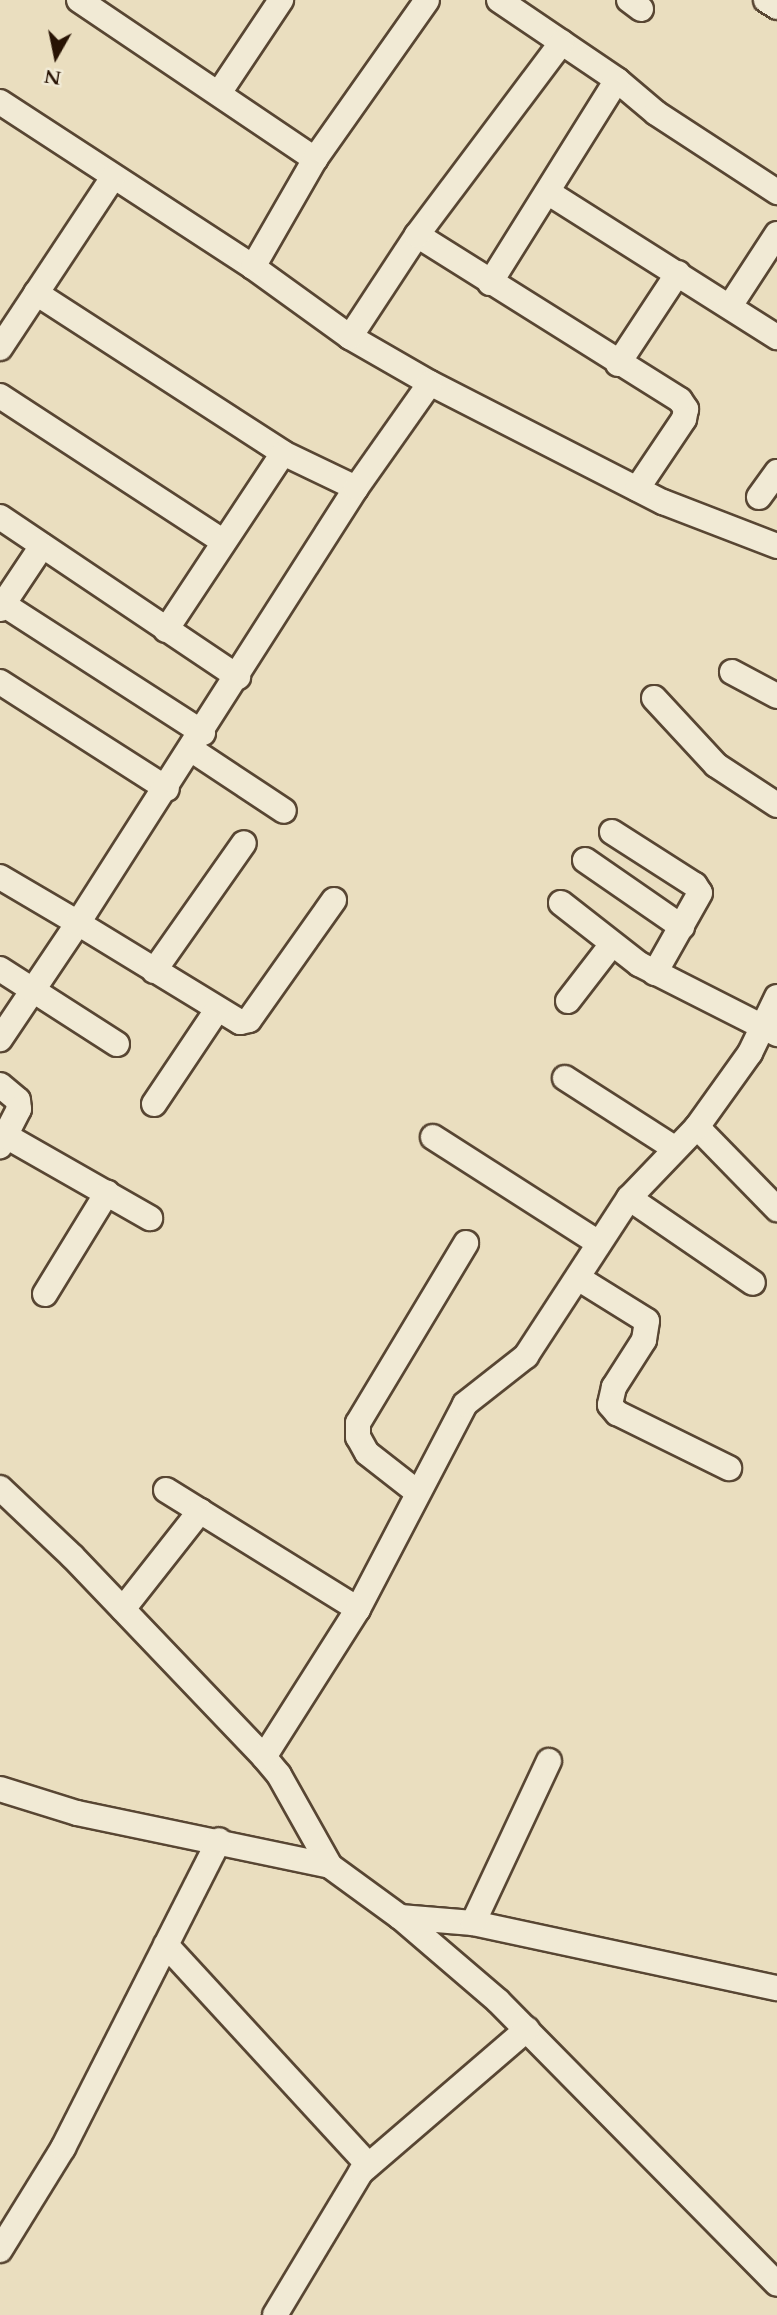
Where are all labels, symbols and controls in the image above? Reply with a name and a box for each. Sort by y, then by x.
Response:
north arrow [21,21,91,91]
text: N [43,63,63,91]

